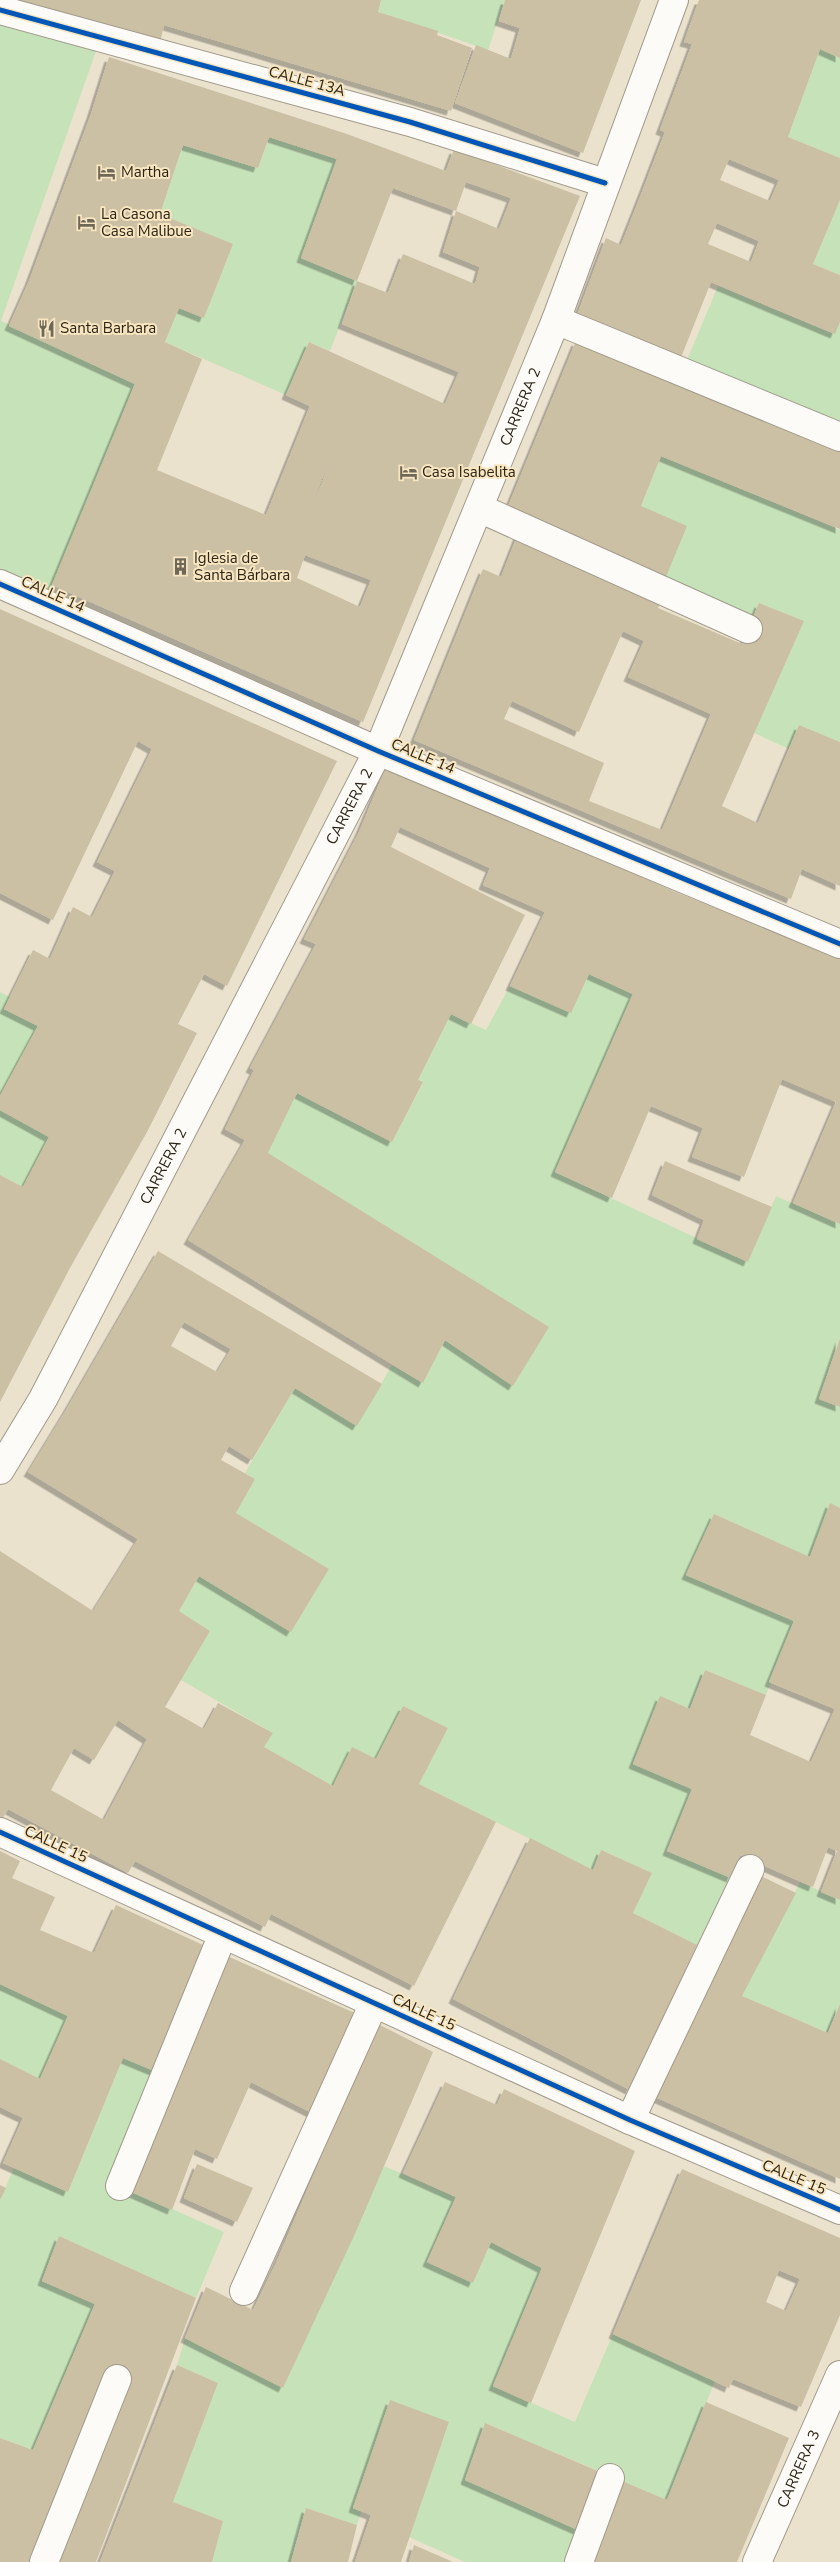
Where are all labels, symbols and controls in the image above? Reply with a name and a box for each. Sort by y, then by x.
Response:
street label: CALLE 13A [266,61,348,101]
hotel icon: Martha [97,162,117,182]
place label: Martha [121,162,169,182]
place label: La Casona Casa Malibue [101,204,192,241]
hotel icon: La Casona Casa Malibue [77,213,97,233]
restaurant icon: Santa Barbara [36,318,56,338]
place label: Santa Barbara [60,318,156,338]
street label: CARRERA 2 [495,364,545,449]
hotel icon: Casa Isabelita [398,462,418,482]
place label: Casa Isabelita [422,462,516,482]
place label: Iglesia de Santa Bárbara [194,548,290,585]
building icon: Iglesia de Santa Bárbara [170,557,190,577]
street label: CALLE 14 [18,571,88,617]
street label: CALLE 14 [388,734,458,778]
street label: CARRERA 2 [321,765,377,848]
street label: CARRERA 2 [135,1125,191,1208]
street label: CALLE 15 [21,1821,91,1867]
street label: CALLE 15 [389,1989,459,2035]
street label: CALLE 15 [759,2155,829,2199]
street label: CARRERA 3 [772,2427,824,2511]

